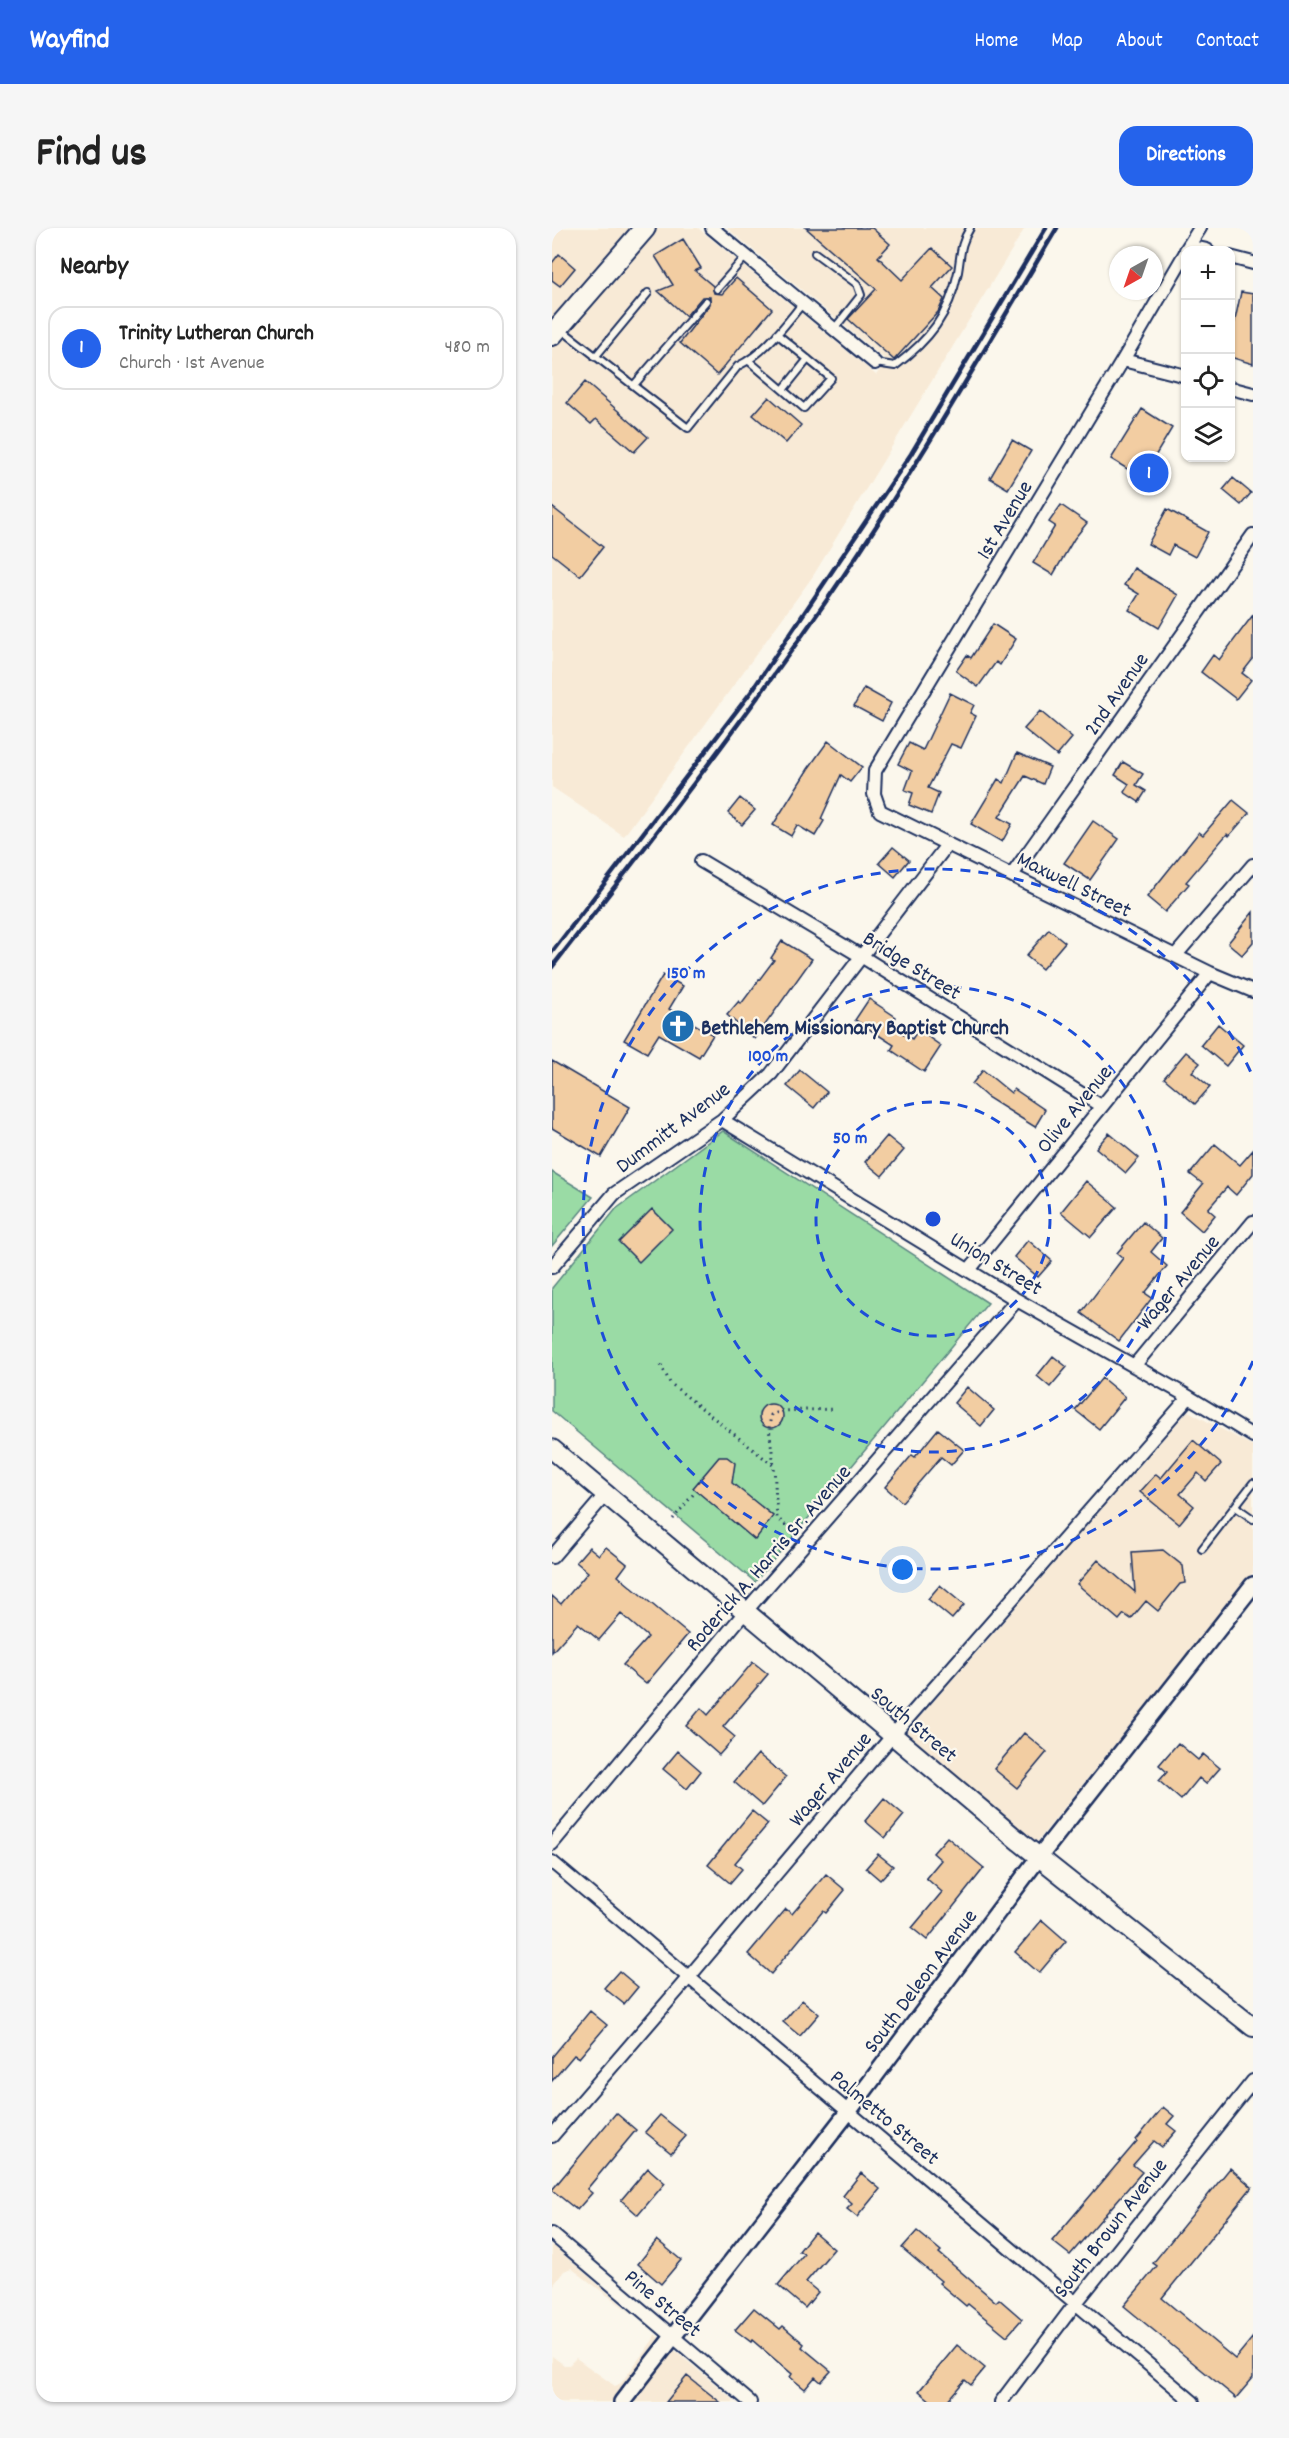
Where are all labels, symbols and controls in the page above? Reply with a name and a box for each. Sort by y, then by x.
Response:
text: Wayfind [30,22,110,62]
text: Home [974,27,1018,57]
text: Map [1051,27,1083,57]
text: About [1116,27,1163,57]
text: Contact [1196,27,1259,57]
text: Find us [36,126,147,186]
button: Directions [1119,126,1253,186]
north arrow [1109,246,1163,300]
map controls [1181,246,1235,462]
button: + [1181,246,1235,300]
text: Nearby [60,249,128,286]
button: − [1181,300,1235,354]
text: Trinity Lutheran Church [119,319,314,350]
text: 1 [79,334,84,362]
text: 480 m [444,334,490,362]
text: Church · 1st Avenue [119,350,265,378]
button: locate [1181,354,1235,408]
button: layers [1181,408,1235,462]
pin: 1 [1130,450,1168,496]
street label: 1st Avenue [970,475,1042,566]
street label: 2nd Avenue [1078,647,1158,743]
street label: Maxwell Street [1011,845,1136,927]
street label: Bridge Street [856,924,966,1009]
text: 150 m [667,962,705,987]
church icon: Bethlehem Missionary Baptist Church [660,1008,696,1044]
place label: Bethlehem Missionary Baptist Church [701,1014,1009,1045]
text: 100 m [748,1045,788,1070]
street label: Olive Avenue [1030,1059,1121,1161]
street label: Dummitt Avenue [610,1075,738,1182]
text: 50 m [833,1127,867,1152]
centre of rings [923,1209,943,1229]
street label: Union Street [943,1225,1047,1305]
street label: Wager Avenue [1131,1229,1229,1338]
street label: Roderick A. Harris Sr. Avenue [679,1459,860,1660]
your location [888,1555,917,1584]
street label: South Street [862,1680,963,1772]
street label: Wager Avenue [783,1726,881,1835]
street label: South Deleon Avenue [857,1904,986,2061]
street label: Palmetto Street [822,2063,945,2174]
street label: South Brown Avenue [1047,2153,1176,2306]
street label: Pine Street [616,2263,707,2346]

